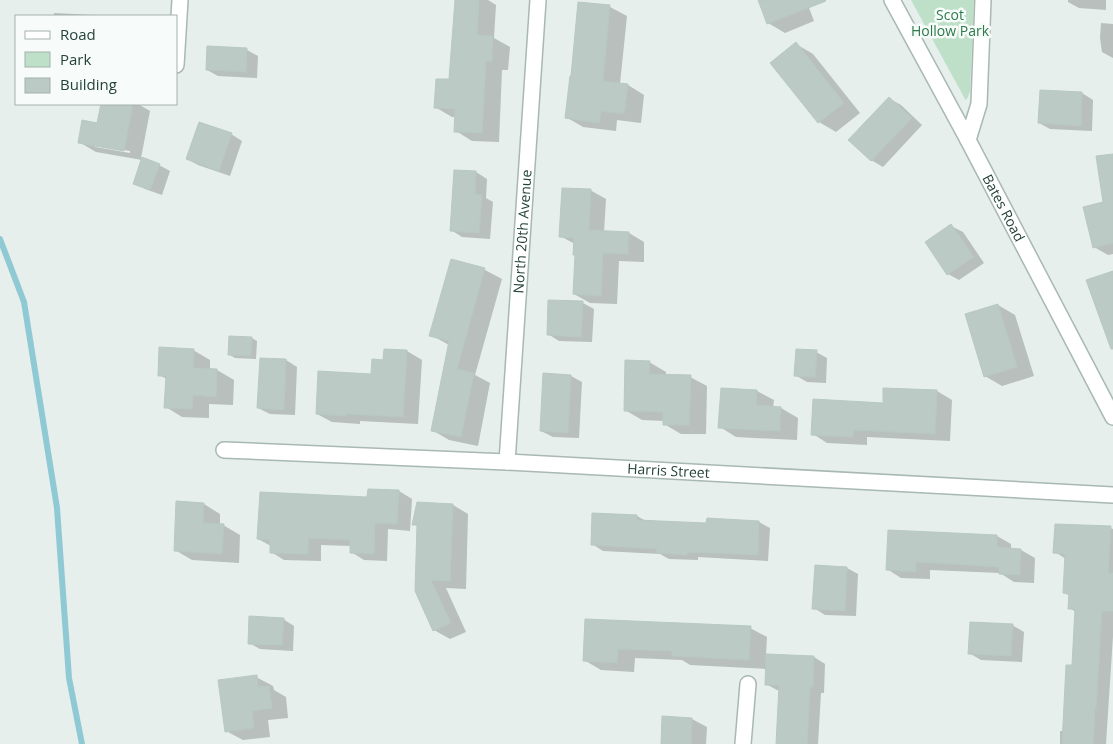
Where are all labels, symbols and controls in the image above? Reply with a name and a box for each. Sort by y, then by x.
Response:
park label: Scot Hollow Park [911,5,990,40]
legend [15,15,178,105]
text: Road [60,24,96,44]
text: Park [60,49,91,69]
text: Building [60,74,117,94]
street label: North 20th Avenue [508,169,536,294]
street label: Bates Road [979,171,1029,245]
street label: Harris Street [627,459,710,482]

